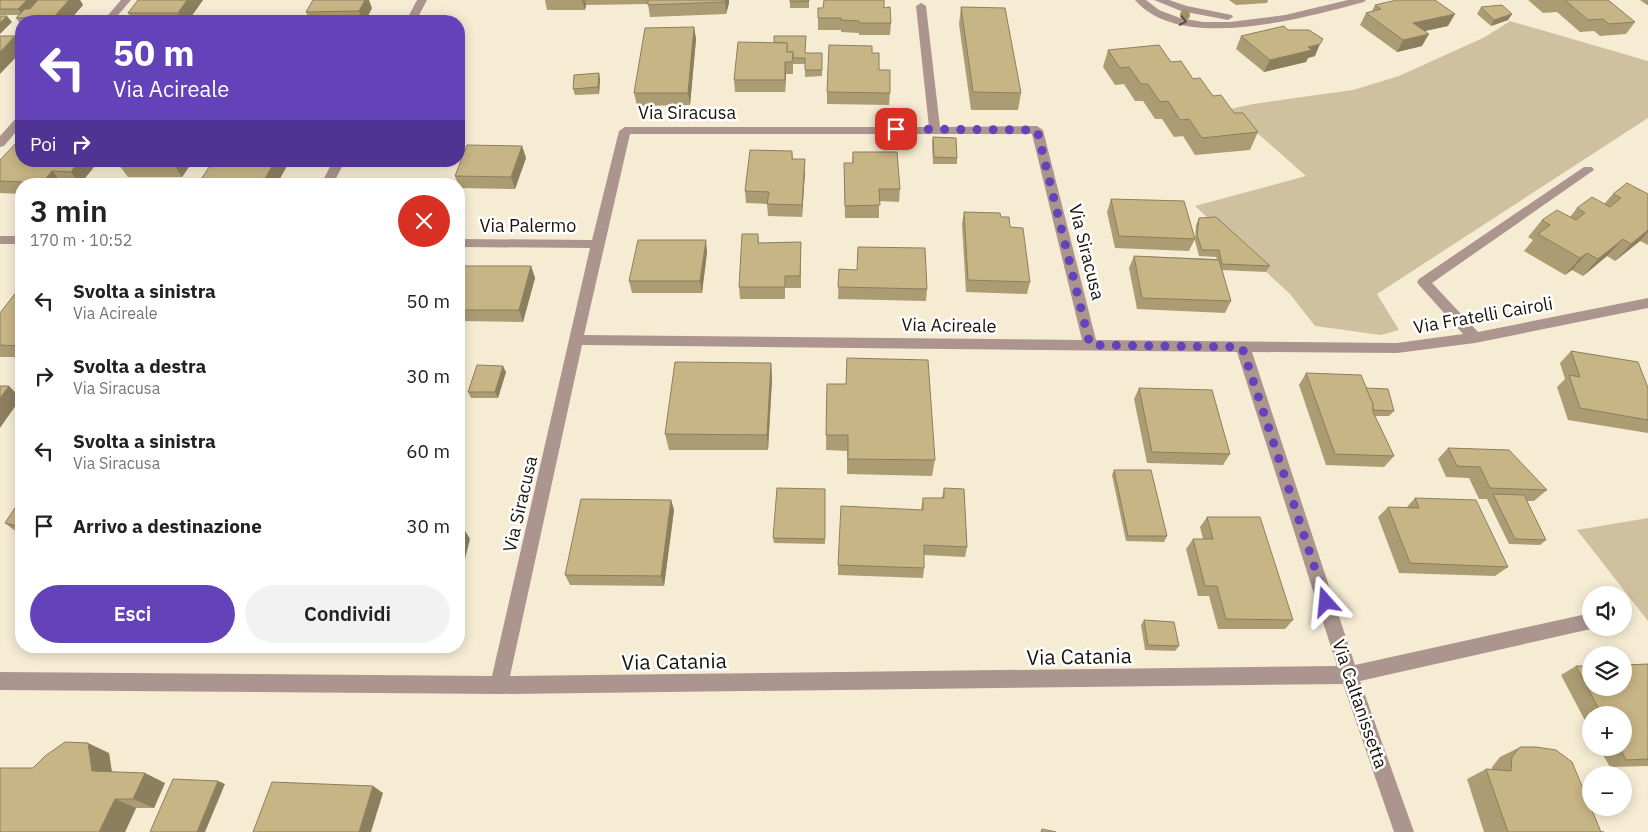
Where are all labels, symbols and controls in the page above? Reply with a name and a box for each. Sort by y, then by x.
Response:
one-way arrow [1179,15,1188,26]
text: 50 m [113,30,195,76]
icon: left [30,35,95,100]
text: Via Acireale [113,74,229,103]
street label: Via Siracusa [638,101,736,124]
pin [875,108,917,150]
icon: arrive [882,115,910,143]
icon: right [67,130,95,158]
text: Poi [30,132,57,156]
text: 3 min [30,191,108,230]
button: close [398,195,450,247]
street label: Via Siracusa [1064,202,1110,303]
street label: Via Palermo [480,214,576,237]
text: 170 m · 10:52 [30,230,132,250]
text: Svolta a sinistra [73,279,216,303]
icon: left [30,287,58,315]
text: 50 m [406,289,450,313]
street label: Via Fratelli Cairoli [1412,291,1554,339]
text: Via Acireale [73,303,158,323]
street label: Via Acireale [901,313,997,337]
text: Svolta a destra [73,354,206,378]
icon: right [30,362,58,390]
text: 30 m [406,364,450,388]
text: Via Siracusa [73,378,160,398]
text: Svolta a sinistra [73,429,216,453]
icon: left [30,437,58,465]
text: 60 m [406,439,450,463]
text: Via Siracusa [73,453,160,473]
street label: Via Siracusa [498,453,542,554]
icon: arrive [30,512,58,540]
text: Arrivo a destinazione [73,514,262,538]
text: 30 m [406,514,450,538]
position arrow [1299,575,1351,627]
button: Esci [30,585,235,643]
button: Condividi [245,585,450,643]
map controls [1582,586,1632,816]
button: sound [1582,586,1632,636]
street label: Via Caltanissetta [1327,636,1393,772]
street label: Via Catania [1026,641,1132,671]
street label: Via Catania [621,646,727,676]
button: layers [1582,646,1632,696]
button: + [1582,706,1632,756]
button: − [1582,766,1632,816]

